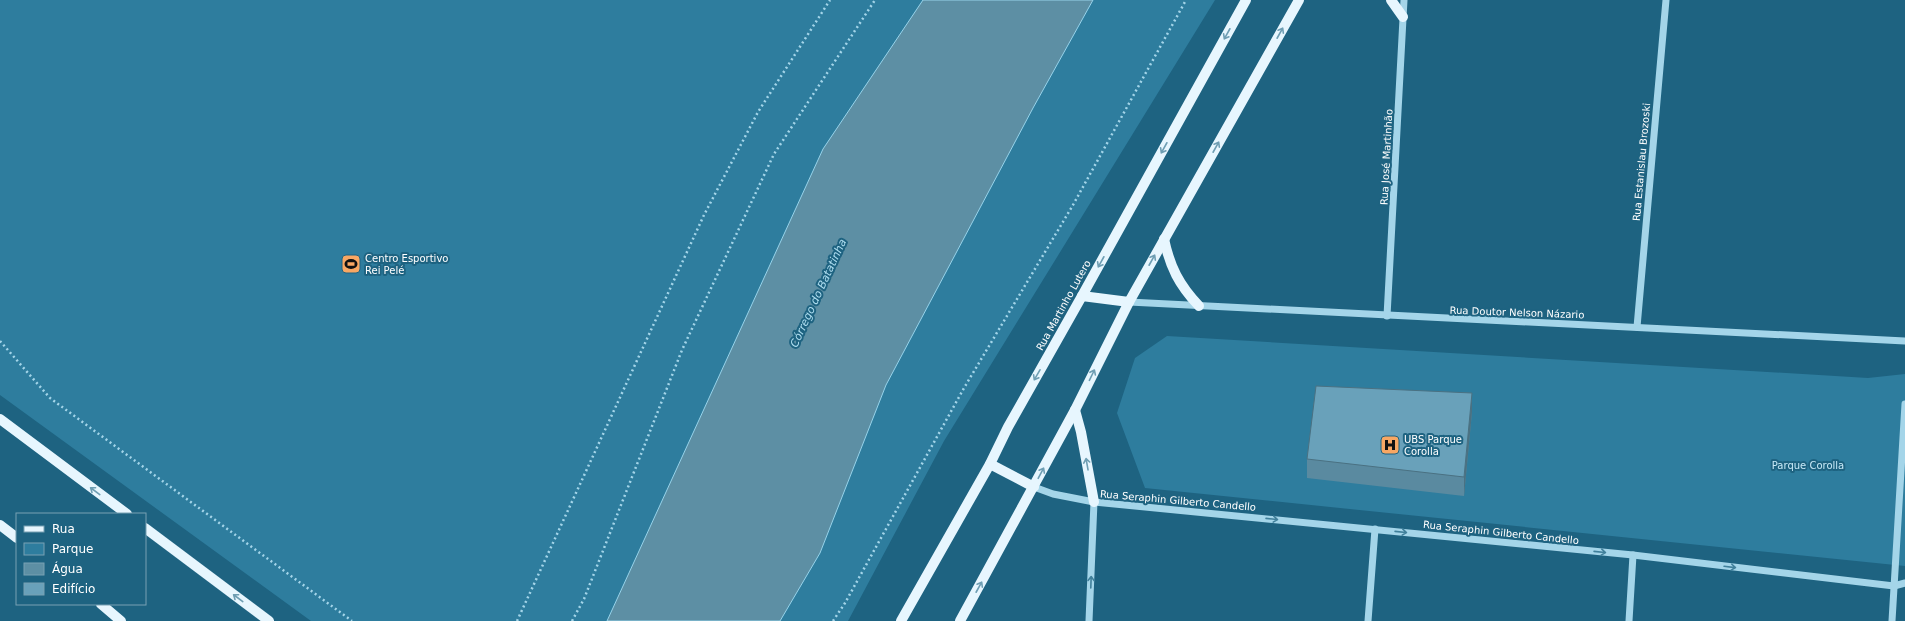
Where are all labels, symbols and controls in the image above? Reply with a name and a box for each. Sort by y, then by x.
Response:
one-way arrow [1222,28,1230,40]
one-way arrow [1276,28,1284,40]
street label: Rua Estanislau Brozoski [1631,103,1652,222]
street label: Rua José Martinhão [1378,109,1395,205]
one-way arrow [1213,141,1221,153]
one-way arrow [1160,142,1167,154]
water label: Córrego do Batatinha [788,237,849,349]
sports icon: Centro Esportivo Rei Pelé [340,253,362,275]
place label: Centro Esportivo Rei Pelé [365,253,448,276]
one-way arrow [1149,254,1157,266]
one-way arrow [1097,256,1105,268]
street label: Rua Martinho Lutero [1034,258,1093,352]
street label: Rua Doutor Nelson Názario [1449,305,1585,320]
one-way arrow [1033,369,1041,381]
one-way arrow [1089,370,1096,382]
hospital icon: UBS Parque Corolla [1379,434,1401,456]
place label: UBS Parque Corolla [1404,434,1462,457]
one-way arrow [1083,458,1091,471]
park label: Parque Corolla [1772,460,1844,471]
one-way arrow [1038,467,1046,479]
one-way arrow [90,486,101,495]
street label: Rua Seraphin Gilberto Candello [1099,488,1256,513]
legend [16,513,146,605]
one-way arrow [1265,515,1278,523]
street label: Rua Seraphin Gilberto Candello [1422,519,1579,546]
text: Rua [52,522,75,536]
one-way arrow [1394,528,1407,536]
text: Parque [52,542,93,556]
one-way arrow [1593,548,1606,556]
text: Água [52,561,83,576]
one-way arrow [1723,563,1736,571]
one-way arrow [1087,576,1095,589]
one-way arrow [976,581,983,593]
text: Edifício [52,582,95,596]
one-way arrow [233,593,244,602]

